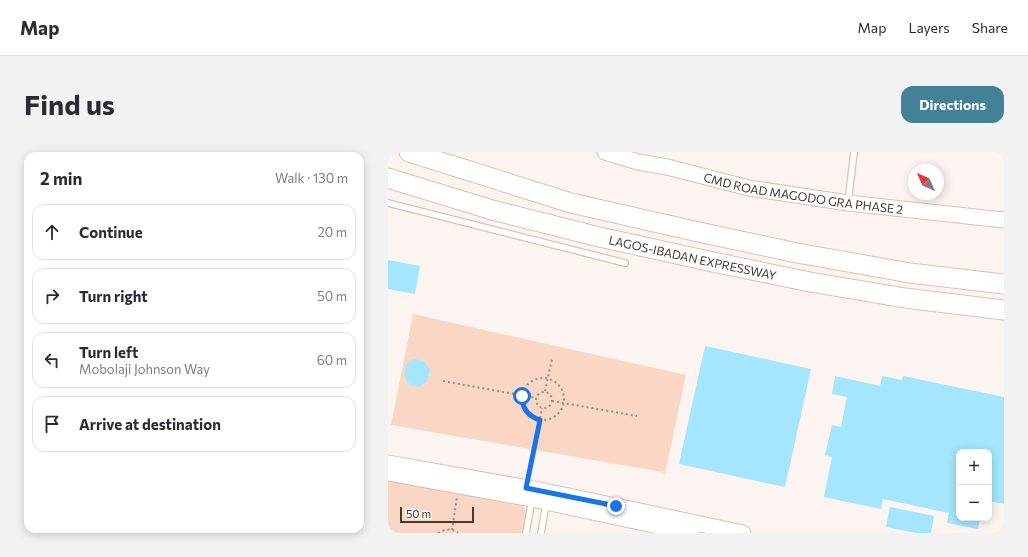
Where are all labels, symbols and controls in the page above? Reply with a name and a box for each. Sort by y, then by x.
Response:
text: Map [20,16,59,39]
text: Map [858,19,886,36]
text: Layers [908,19,950,36]
text: Share [972,19,1008,36]
button: Directions [901,86,1004,123]
text: Find us [24,87,115,121]
north arrow [908,164,944,200]
text: 2 min [40,168,82,189]
text: Walk · 130 m [275,170,348,186]
street label: CMD ROAD MAGODO GRA PHASE 2 [702,170,904,216]
icon: ahead [41,221,63,243]
text: Continue [79,223,143,241]
text: 20 m [318,224,347,240]
street label: LAGOS-IBADAN EXPRESSWAY [607,232,778,282]
icon: right [41,285,63,307]
text: Turn right [79,287,148,305]
text: 50 m [317,288,347,304]
text: Turn left [79,343,138,361]
icon: left [41,349,63,371]
text: 60 m [317,352,347,368]
text: Mobolaji Johnson Way [79,361,210,377]
route start [513,387,531,405]
icon: arrive [41,413,63,435]
text: Arrive at destination [79,415,221,433]
map controls [956,449,992,521]
button: + [956,449,992,485]
button: − [956,485,992,521]
route end [607,497,625,515]
scale bar [400,505,474,524]
text: 50 m [406,507,431,520]

